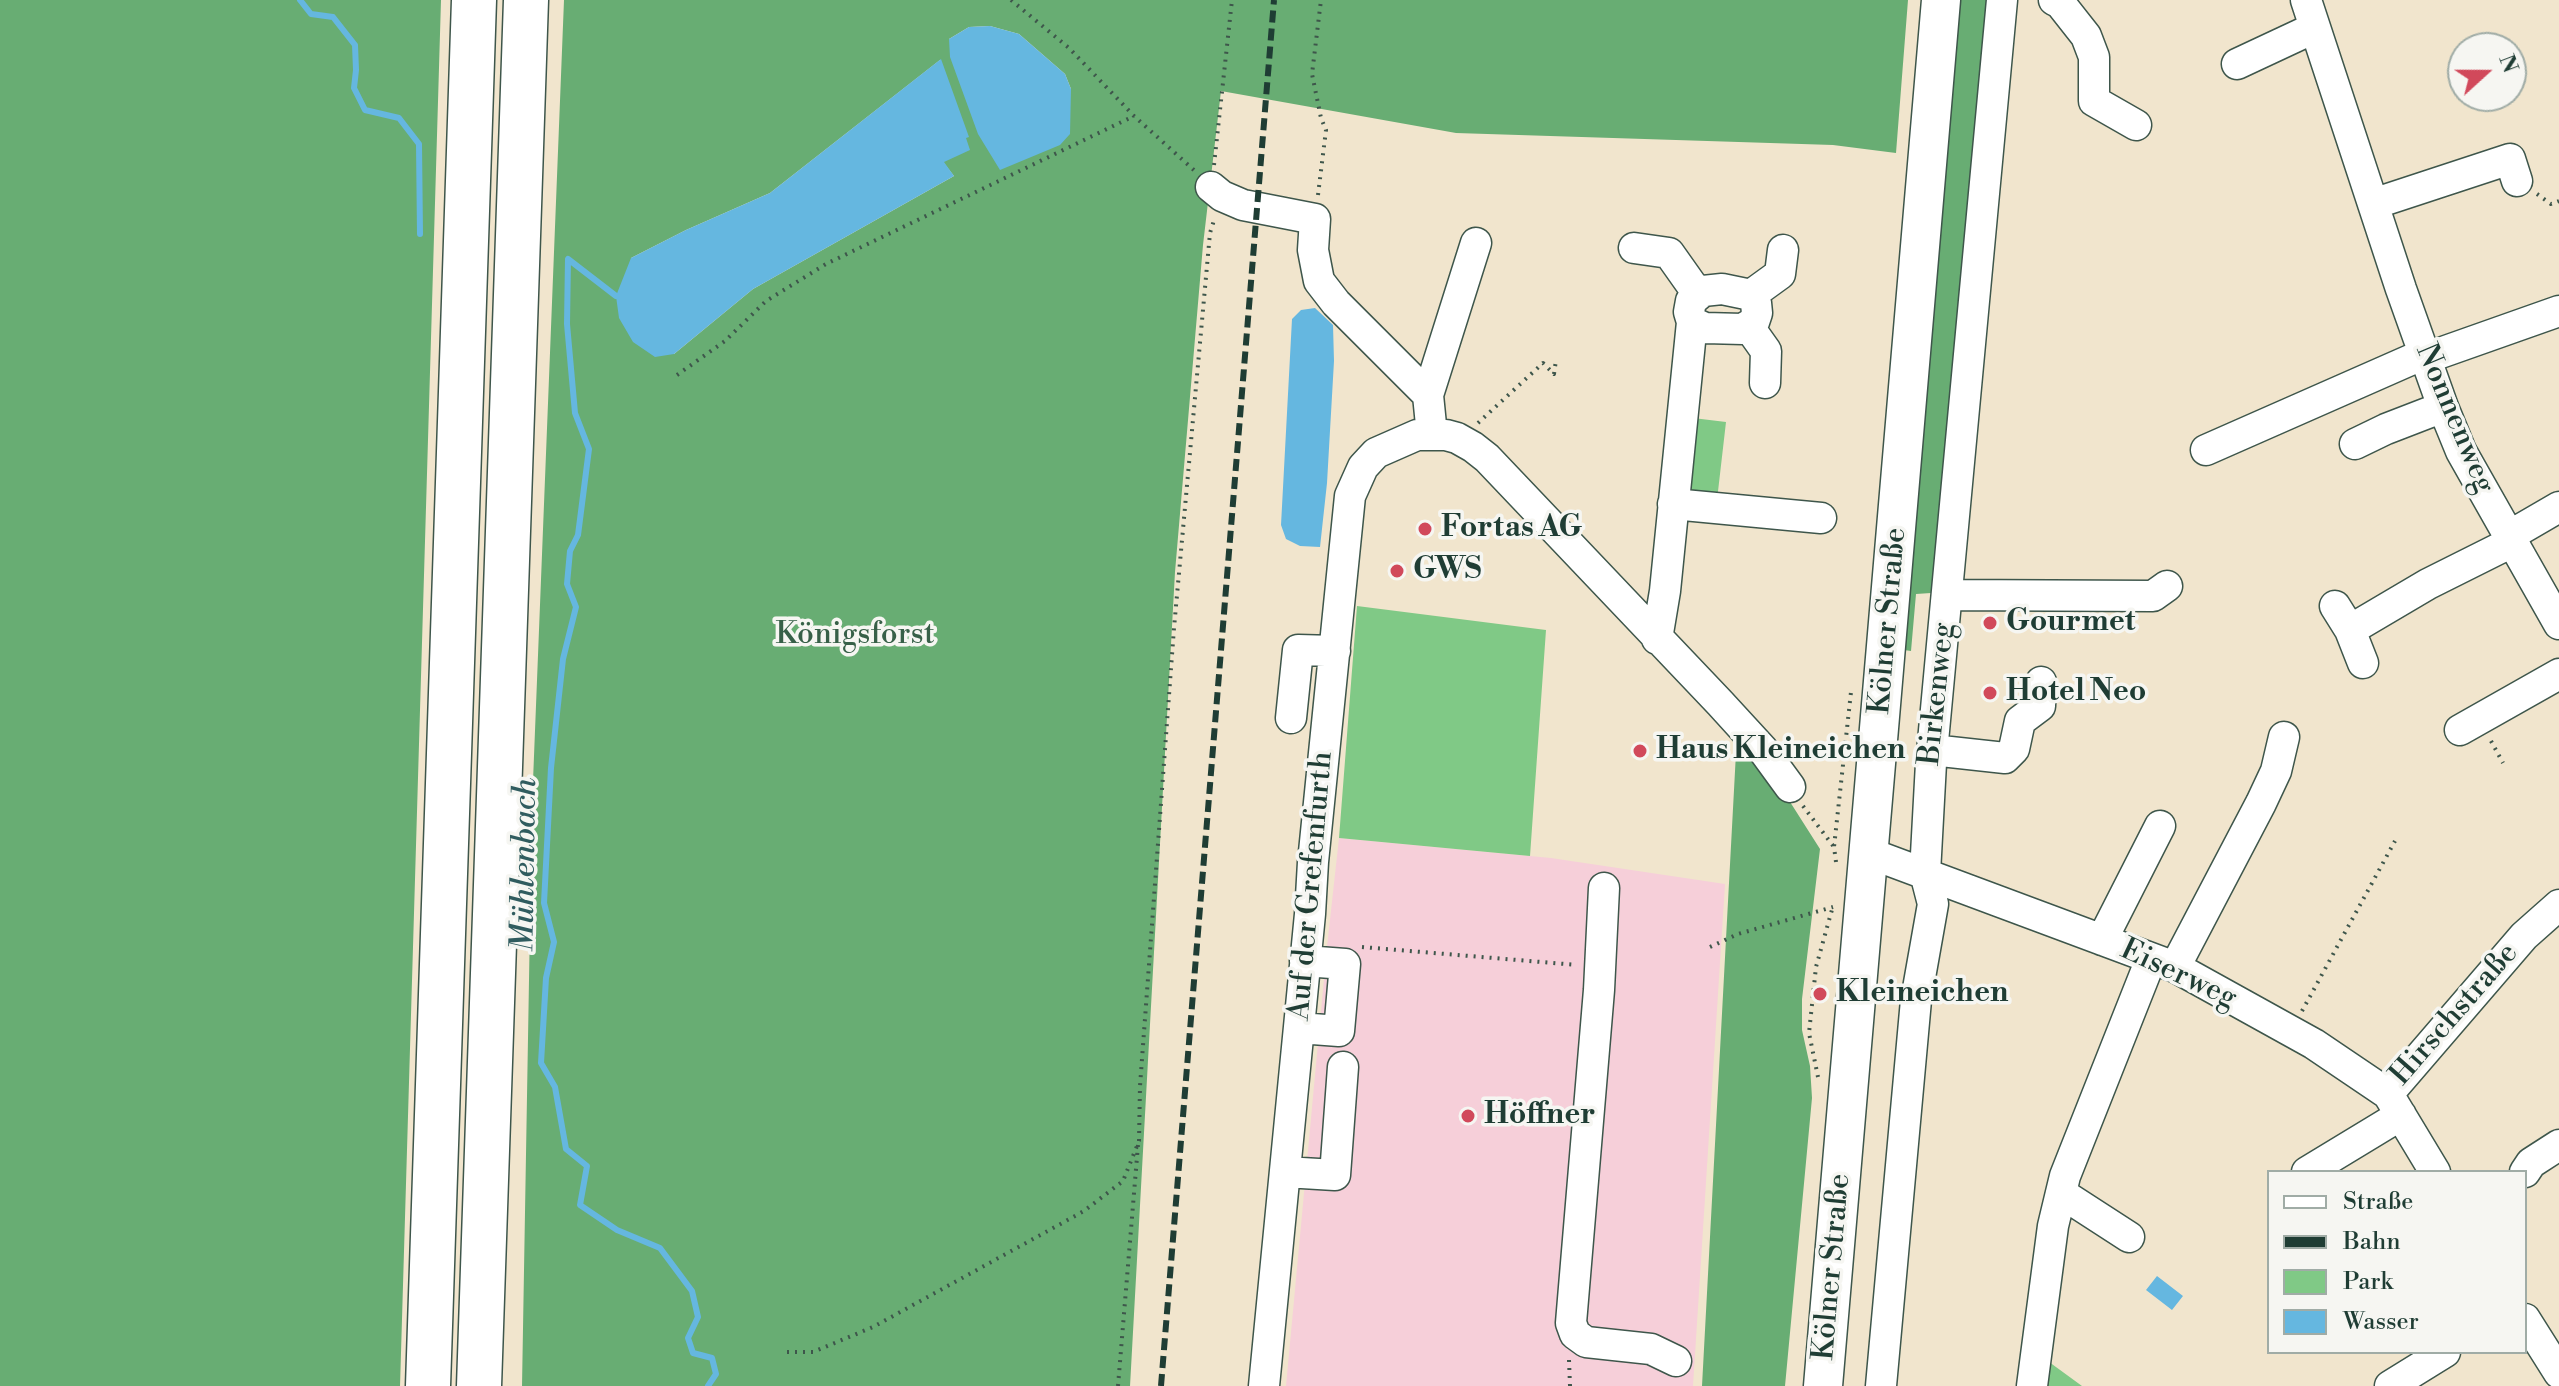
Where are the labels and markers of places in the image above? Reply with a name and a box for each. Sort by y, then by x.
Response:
place label: Fortas AG [1441,511,1582,547]
marker: Fortas AG [1416,520,1434,538]
place label: GWS [1413,553,1481,589]
marker: GWS [1388,562,1406,580]
place label: Gourmet [2006,605,2135,641]
marker: Gourmet [1981,614,1999,632]
place label: Hotel Neo [2006,675,2147,711]
marker: Hotel Neo [1981,684,1999,702]
place label: Haus Kleineichen [1656,733,1906,769]
marker: Haus Kleineichen [1631,742,1649,760]
place label: Kleineichen [1836,976,2008,1012]
marker: Kleineichen [1811,985,1829,1003]
place label: Höffner [1484,1098,1596,1134]
marker: Höffner [1459,1107,1477,1125]

